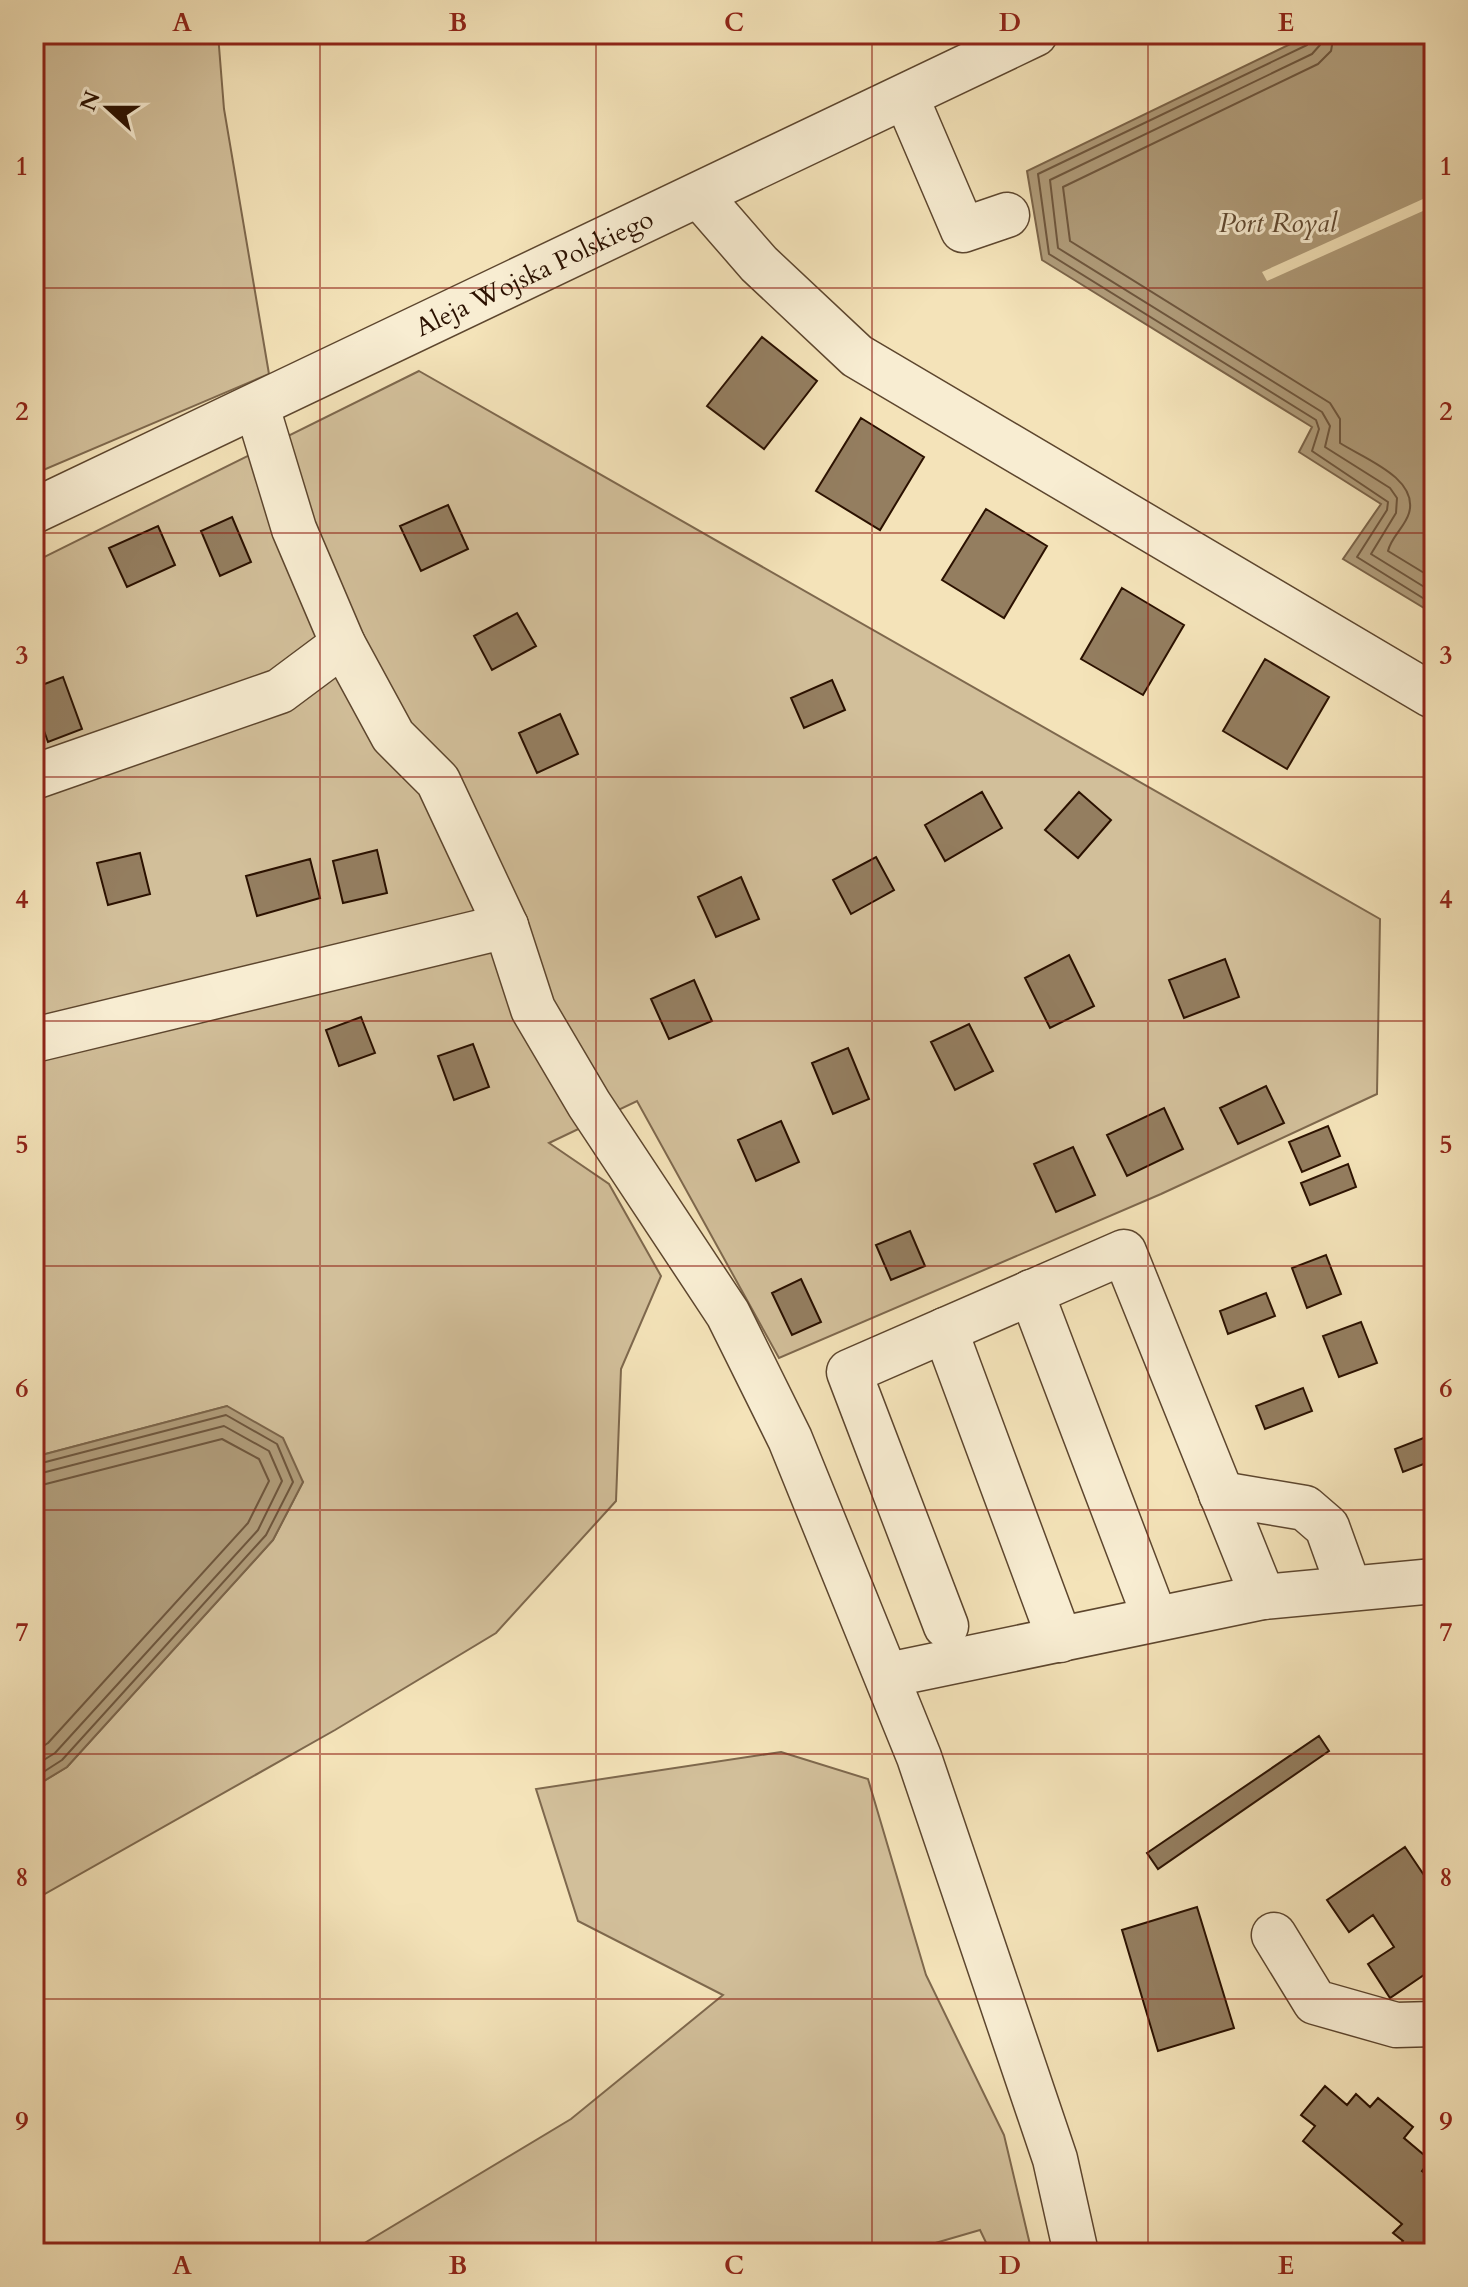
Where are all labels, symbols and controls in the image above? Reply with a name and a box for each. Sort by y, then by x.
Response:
text: A [172,5,192,40]
text: B [449,5,467,40]
text: C [724,5,744,40]
text: D [999,5,1021,40]
text: E [1278,5,1294,40]
north arrow [68,68,148,148]
text: N [73,87,108,115]
text: 1 [15,149,29,184]
text: 1 [1439,149,1453,184]
street label: Aleja Wojska Polskiego [409,201,659,345]
water label: Port Royal [1219,204,1339,242]
text: 2 [15,394,29,429]
text: 2 [1439,394,1453,429]
text: 3 [15,638,29,673]
text: 3 [1439,638,1453,673]
text: 4 [15,882,29,917]
text: 4 [1439,882,1453,917]
text: 5 [15,1127,29,1162]
text: 5 [1439,1127,1453,1162]
text: 6 [15,1371,29,1406]
text: 6 [1439,1371,1453,1406]
text: 7 [15,1615,29,1650]
text: 7 [1439,1615,1453,1650]
text: 8 [15,1860,29,1895]
text: 8 [1439,1860,1453,1895]
text: 9 [15,2104,29,2139]
text: 9 [1439,2104,1453,2139]
text: A [172,2248,192,2283]
text: B [449,2248,467,2283]
text: C [724,2248,744,2283]
text: D [999,2248,1021,2283]
text: E [1278,2248,1294,2283]

